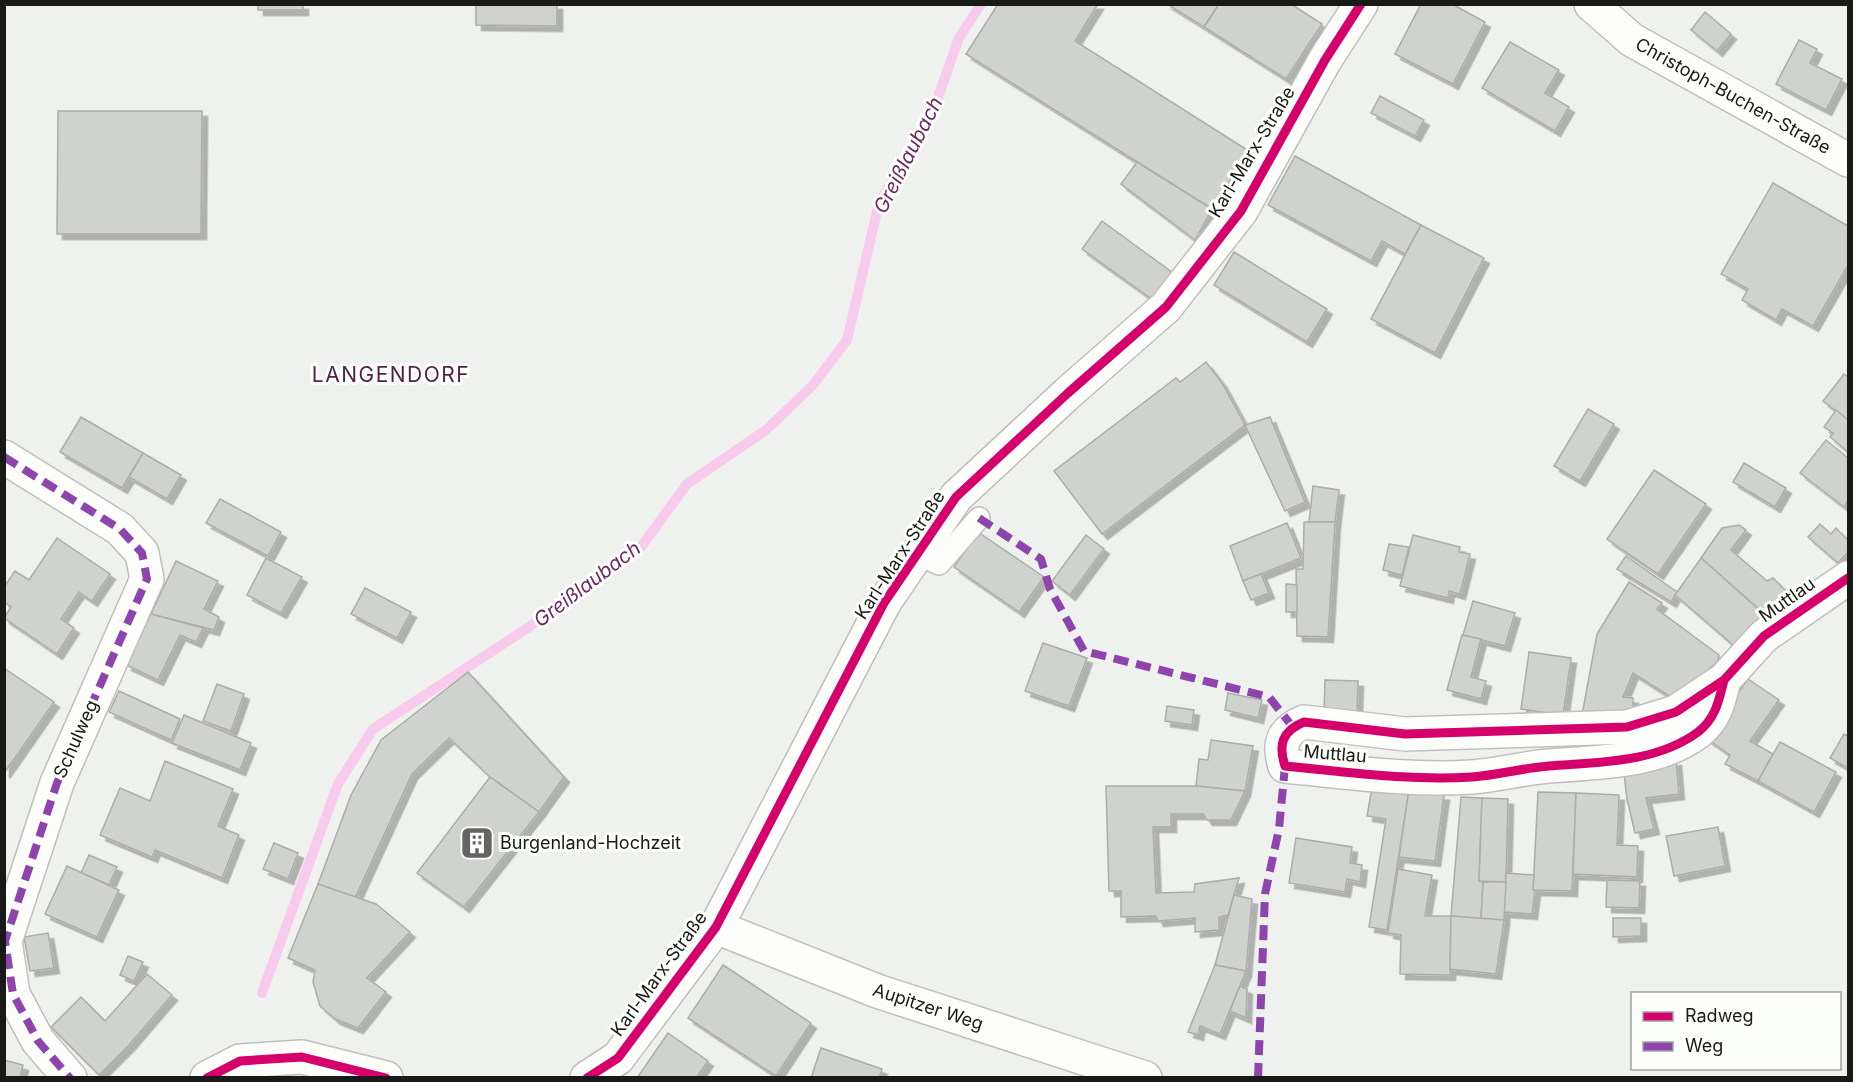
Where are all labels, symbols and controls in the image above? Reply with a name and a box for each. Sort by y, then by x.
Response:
street label: Christoph-Buchen-Straße [1632,33,1834,158]
street label: Karl-Marx-Straße [1204,83,1299,221]
water label: Greißlaubach [868,93,948,217]
district label: LANGENDORF [312,362,470,387]
street label: Karl-Marx-Straße [850,487,949,623]
water label: Greißlaubach [529,536,645,632]
street label: Muttlau [1755,573,1819,626]
street label: Schulweg [49,696,102,781]
street label: Muttlau [1303,740,1368,767]
building icon: Burgenland-Hochzeit [459,825,495,861]
place label: Burgenland-Hochzeit [500,832,681,853]
street label: Karl-Marx-Straße [606,907,711,1040]
street label: Aupitzer Weg [870,979,986,1034]
legend [1631,992,1841,1070]
text: Radweg [1685,1005,1754,1026]
text: Weg [1685,1035,1723,1056]

